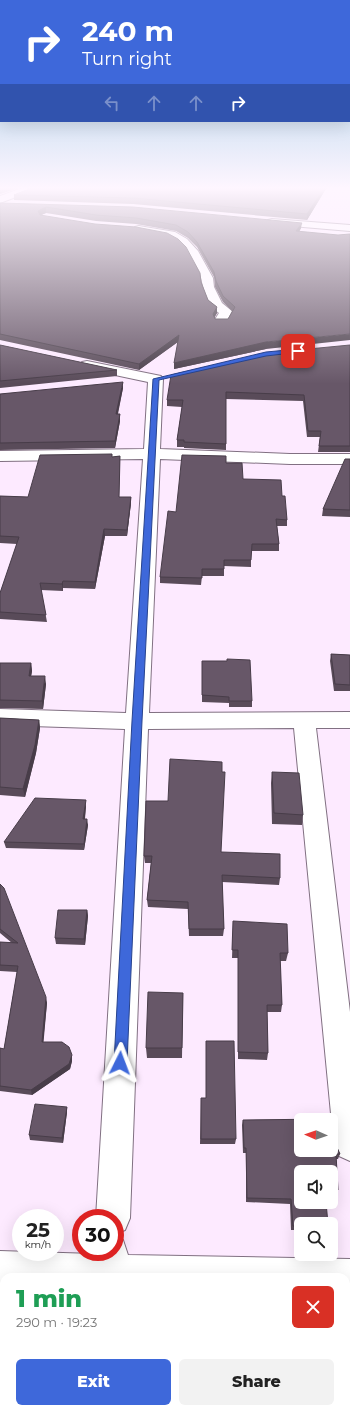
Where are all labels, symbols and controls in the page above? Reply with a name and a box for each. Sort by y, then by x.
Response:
text: 240 m [82,14,174,48]
icon: right [16,16,68,68]
text: Turn right [82,48,172,70]
icon: left [101,92,123,114]
icon: ahead [143,92,165,114]
icon: ahead [185,92,207,114]
icon: right [227,92,249,114]
pin [281,334,315,368]
icon: arrive [287,340,309,362]
position arrow [99,1042,141,1084]
north arrow [294,1113,338,1157]
map controls [294,1113,338,1261]
button: sound [294,1165,338,1209]
speed limit sign: 30 [72,1209,124,1261]
button: search [294,1217,338,1261]
text: 25 [26,1218,50,1242]
text: km/h [25,1238,51,1251]
text: 1 min [16,1284,82,1313]
button: close [292,1286,334,1328]
text: 290 m · 19:23 [16,1314,97,1330]
button: Exit [16,1359,171,1405]
button: Share [179,1359,334,1405]

